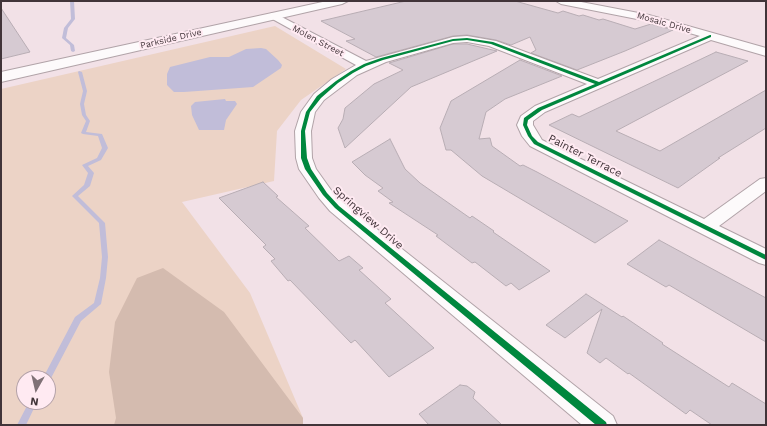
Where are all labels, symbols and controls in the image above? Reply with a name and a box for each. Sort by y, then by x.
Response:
street label: Mosaic Drive [636,10,692,36]
street label: Molen Street [290,23,346,59]
street label: Parkside Drive [139,27,203,51]
street label: Painter Terrace [546,132,624,180]
street label: Springview Drive [330,184,406,252]
north arrow [16,370,56,410]
text: N [29,394,39,408]

